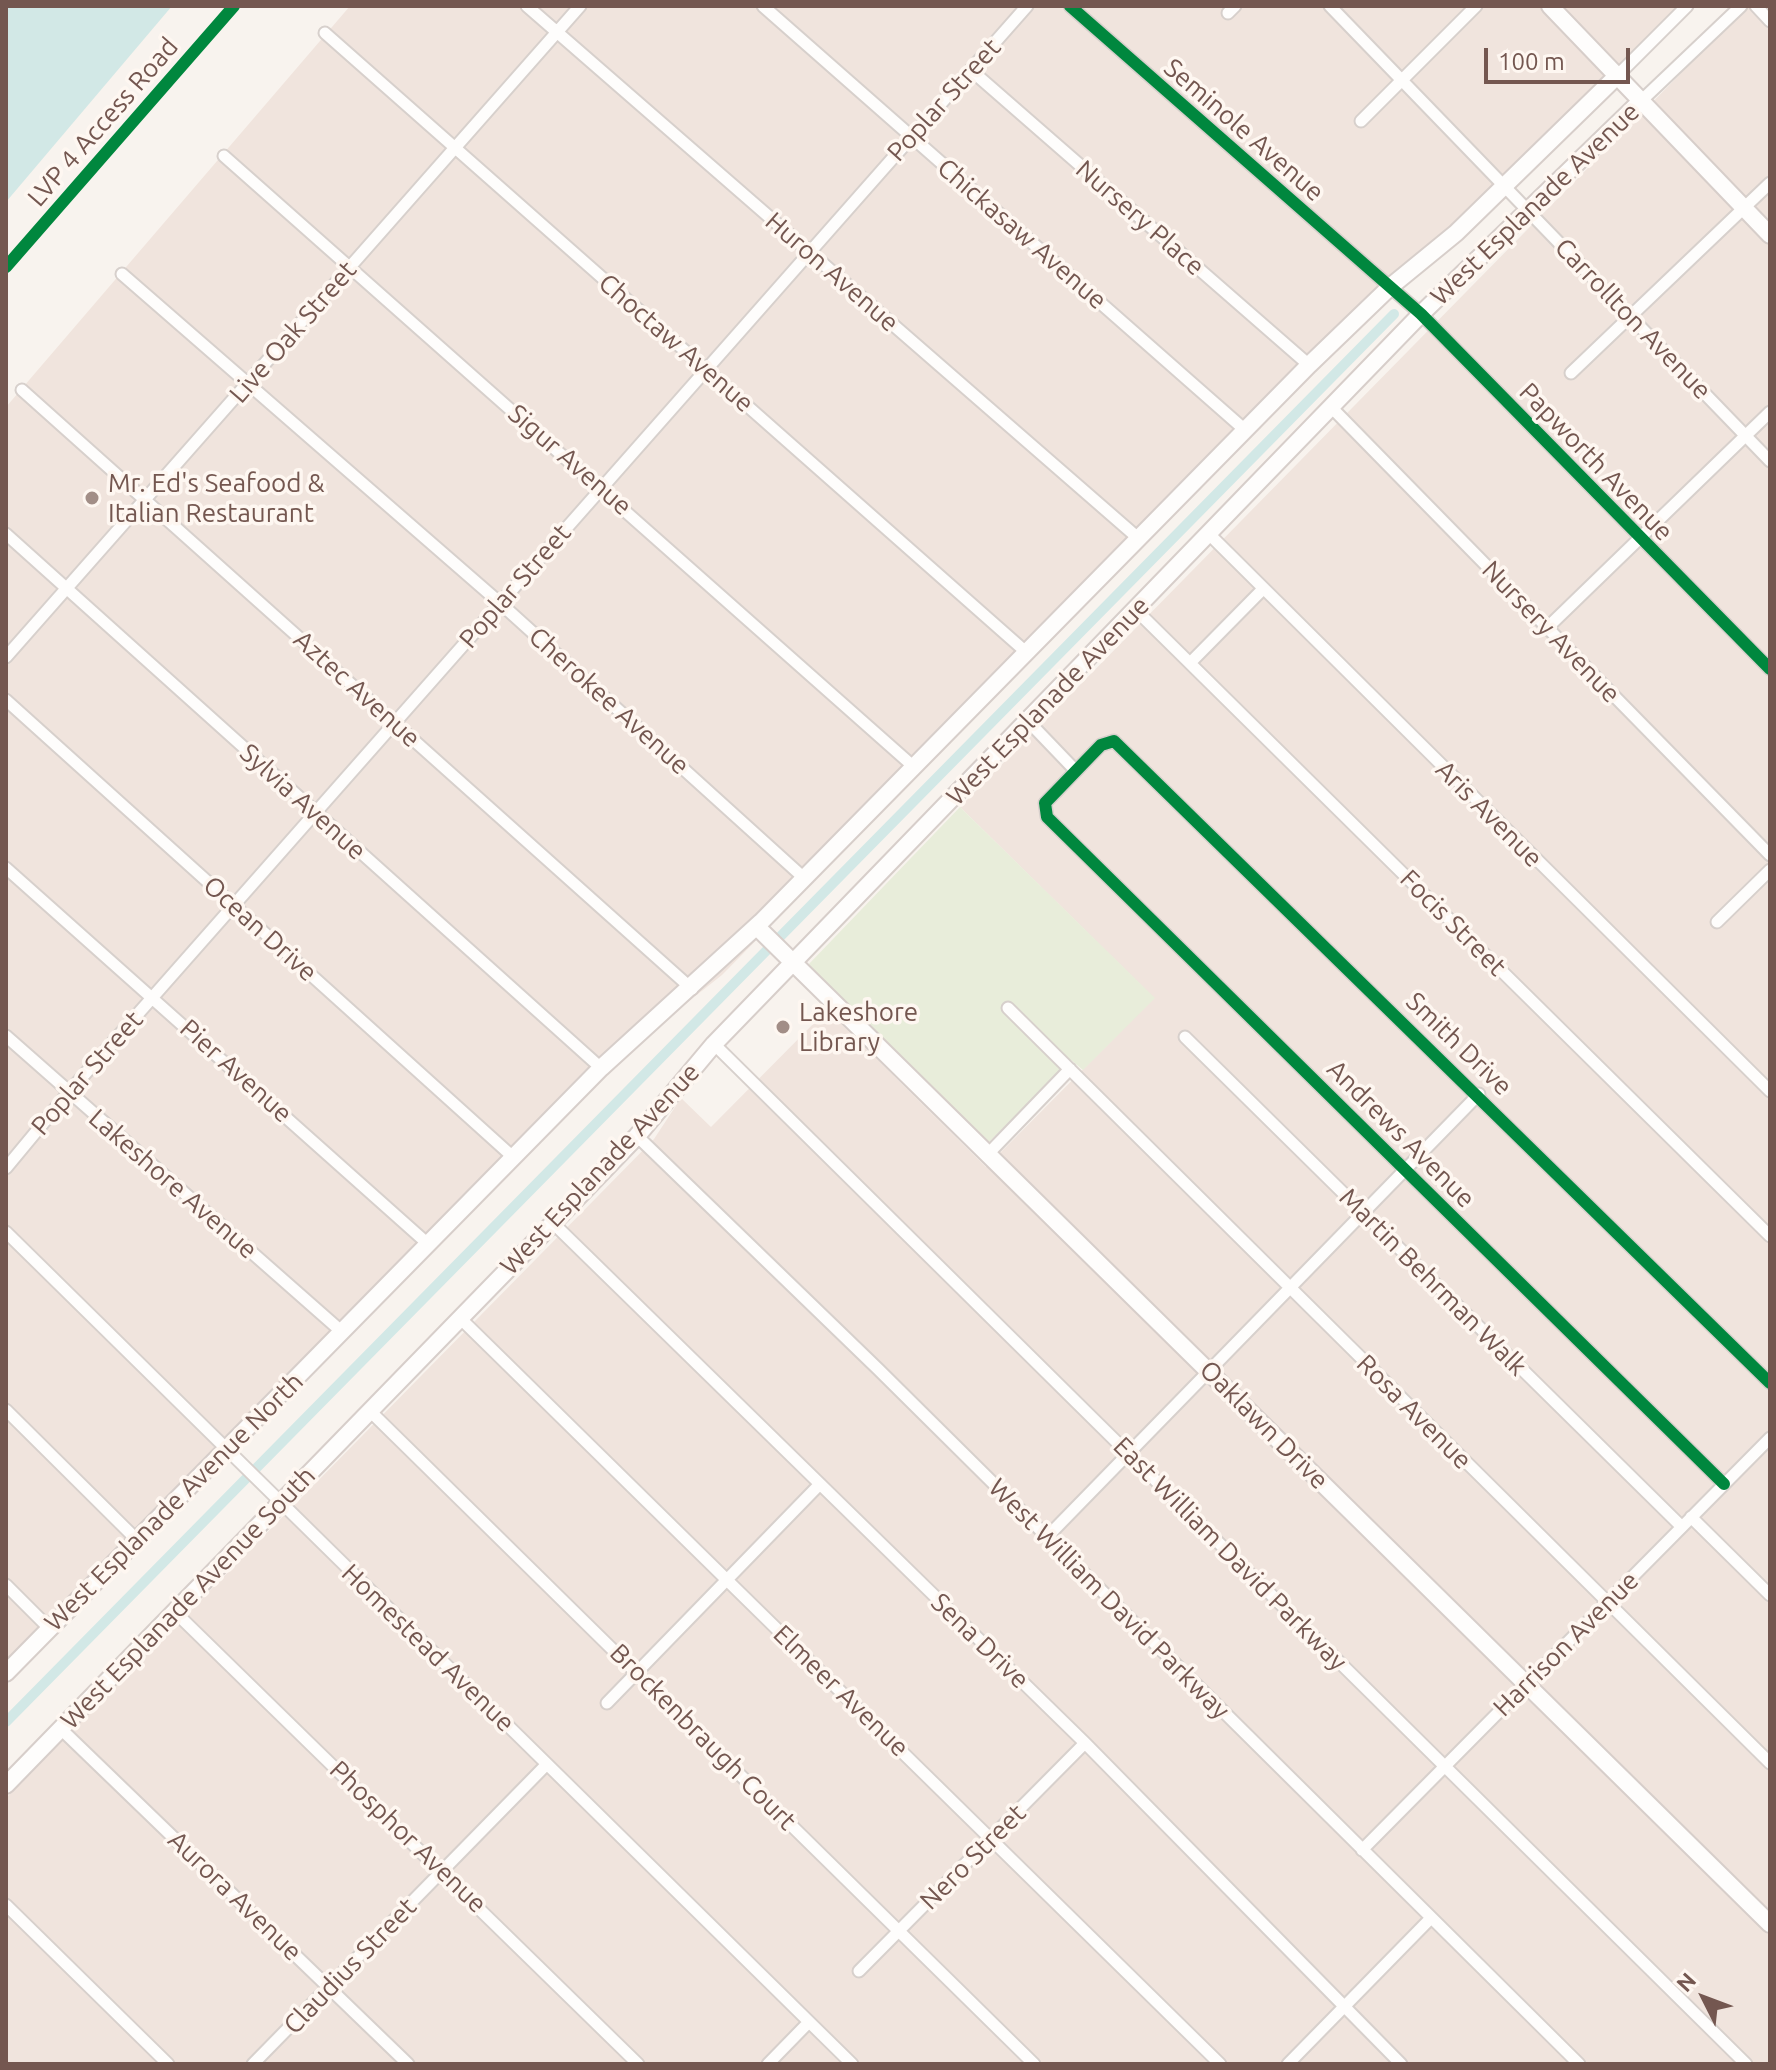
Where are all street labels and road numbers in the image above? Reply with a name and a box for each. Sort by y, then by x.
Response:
street label: LVP 4 Access Road [21,31,185,213]
street label: Poplar Street [881,32,1007,168]
street label: Seminole Avenue [1158,52,1330,208]
street label: West Esplanade Avenue [1424,96,1646,312]
street label: Chickasaw Avenue [931,152,1113,316]
street label: Nursery Place [1069,154,1211,282]
street label: Huron Avenue [759,206,905,338]
street label: Carrollton Avenue [1548,232,1718,406]
street label: Live Oak Street [223,255,363,409]
street label: Choctaw Avenue [592,267,760,419]
street label: Papworth Avenue [1513,376,1679,548]
street label: Sigur Avenue [502,398,638,522]
street label: Poplar Street [453,518,577,654]
street label: Nursery Avenue [1475,554,1627,710]
street label: West Esplanade Avenue [940,590,1156,812]
street label: Cherokee Avenue [522,621,696,781]
street label: Aztec Avenue [287,624,427,754]
street label: Sylvia Avenue [234,737,372,867]
street label: Aris Avenue [1429,754,1549,874]
street label: Focis Street [1393,863,1513,983]
street label: Ocean Drive [197,870,323,988]
street label: Smith Drive [1400,986,1518,1102]
street label: Poplar Street [25,1005,149,1141]
street label: Pier Avenue [174,1013,298,1129]
street label: Andrews Avenue [1321,1054,1481,1214]
street label: West Esplanade Avenue [494,1057,706,1281]
street label: Lakeshore Avenue [82,1102,264,1266]
street label: Martin Behrman Walk [1333,1182,1533,1382]
street label: Rosa Avenue [1350,1348,1478,1476]
street label: Oaklawn Drive [1193,1354,1335,1496]
street label: West Esplanade Avenue North [38,1366,310,1638]
street label: East William David Parkway [1107,1431,1353,1677]
street label: West Esplanade Avenue South [54,1460,322,1736]
street label: West William David Parkway [982,1472,1236,1726]
street label: Homestead Avenue [335,1558,521,1738]
street label: Harrison Avenue [1487,1565,1645,1723]
street label: Sena Drive [925,1587,1035,1695]
street label: Elmeer Avenue [767,1619,915,1763]
street label: Brockenbraugh Court [603,1637,803,1837]
street label: Phosphor Avenue [323,1754,493,1920]
street label: Nero Street [914,1798,1032,1916]
street label: Aurora Avenue [162,1825,308,1967]
street label: Claudius Street [277,1891,423,2041]

